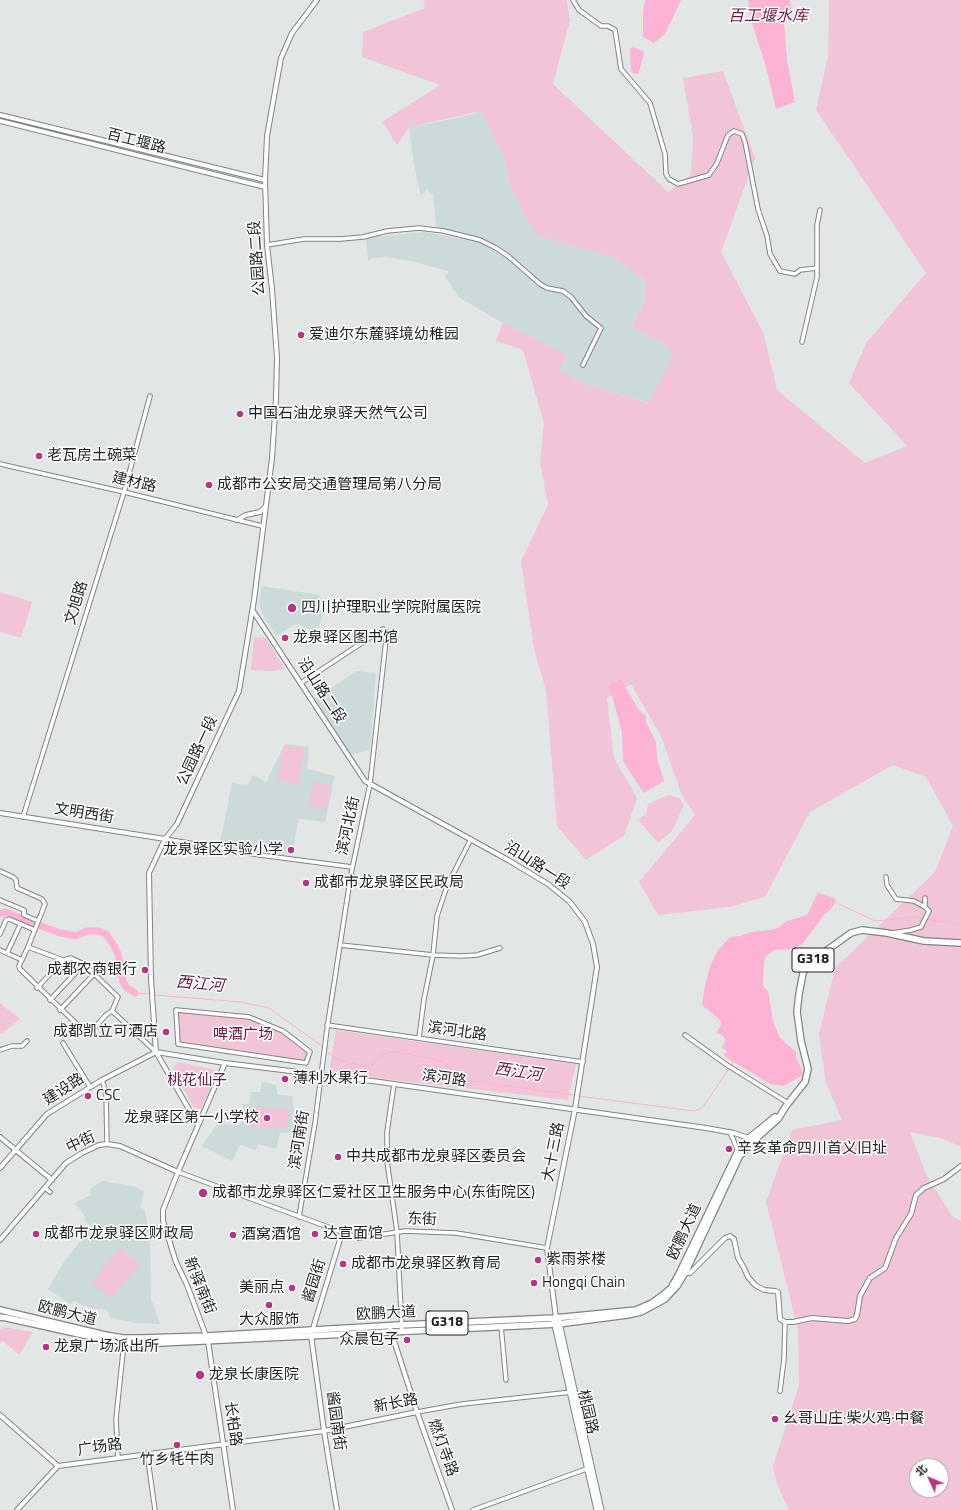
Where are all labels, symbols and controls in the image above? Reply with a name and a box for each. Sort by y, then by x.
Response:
water label: 百工堰水库 [728,7,808,27]
street label: 百工堰路 [105,126,167,158]
street label: 公园路二段 [246,220,270,296]
place label: 爱迪尔东麓驿境幼稚园 [309,326,459,344]
marker: 爱迪尔东麓驿境幼稚园 [296,330,306,340]
place label: 中国石油龙泉驿天然气公司 [248,405,428,423]
marker: 中国石油龙泉驿天然气公司 [235,409,245,419]
place label: 老瓦房土碗菜 [47,447,137,465]
marker: 老瓦房土碗菜 [34,451,44,461]
street label: 建材路 [110,469,158,497]
place label: 成都市公安局交通管理局第八分局 [217,476,442,494]
marker: 成都市公安局交通管理局第八分局 [204,480,214,490]
street label: 文旭路 [62,579,92,627]
place label: 四川护理职业学院附属医院 [301,599,481,617]
marker: 四川护理职业学院附属医院 [286,602,298,614]
place label: 龙泉驿区图书馆 [293,629,398,647]
marker: 龙泉驿区图书馆 [280,633,290,643]
street label: 沿山路二段 [293,655,349,727]
street label: 公园路一段 [174,713,222,789]
street label: 滨河北街 [334,795,364,857]
street label: 文明西街 [53,800,115,828]
street label: 沿山路一段 [501,838,573,894]
place label: 龙泉驿区实验小学 [163,841,283,859]
marker: 龙泉驿区实验小学 [286,845,296,855]
place label: 成都市龙泉驿区民政局 [314,874,464,892]
marker: 成都市龙泉驿区民政局 [301,878,311,888]
road number: G318 [792,948,834,972]
place label: 成都农商银行 [47,961,137,979]
marker: 成都农商银行 [140,965,150,975]
water label: 西江河 [175,973,225,997]
street label: 滨河北路 [426,1019,488,1045]
place label: 成都凯立可酒店 [53,1023,158,1041]
park label: 啤酒广场 [213,1026,273,1044]
marker: 成都凯立可酒店 [161,1027,171,1037]
water label: 西江河 [493,1060,543,1086]
street label: 滨河路 [420,1067,468,1091]
street label: 建设路 [40,1070,88,1110]
place label: 薄利水果行 [293,1070,368,1088]
park label: 桃花仙子 [167,1072,227,1090]
marker: 薄利水果行 [280,1074,290,1084]
place label: CSC [96,1087,120,1105]
marker: CSC [83,1091,93,1101]
place label: 龙泉驿区第一小学校 [124,1109,259,1127]
street label: 滨河南街 [286,1109,314,1171]
marker: 龙泉驿区第一小学校 [262,1113,272,1123]
street label: 大十三路 [539,1121,569,1183]
street label: 中街 [64,1129,98,1157]
place label: 辛亥革命四川首义旧址 [737,1140,887,1158]
marker: 辛亥革命四川首义旧址 [724,1144,734,1154]
place label: 中共成都市龙泉驿区委员会 [346,1148,526,1166]
marker: 中共成都市龙泉驿区委员会 [333,1152,343,1162]
place label: 成都市龙泉驿区仁爱社区卫生服务中心(东街院区) [212,1184,535,1202]
marker: 成都市龙泉驿区仁爱社区卫生服务中心(东街院区) [197,1187,209,1199]
street label: 欧鹏大道 [664,1201,706,1263]
street label: 东街 [407,1210,437,1230]
place label: 成都市龙泉驿区财政局 [44,1225,194,1243]
place label: 达宣面馆 [323,1225,383,1243]
place label: 酒窝酒馆 [241,1226,301,1244]
marker: 成都市龙泉驿区财政局 [31,1229,41,1239]
marker: 达宣面馆 [310,1229,320,1239]
marker: 酒窝酒馆 [228,1230,238,1240]
place label: 紫雨茶楼 [546,1251,606,1269]
street label: 新驿南街 [179,1255,219,1317]
place label: 成都市龙泉驿区教育局 [351,1255,501,1273]
marker: 紫雨茶楼 [533,1255,543,1265]
street label: 酱园街 [300,1257,330,1305]
marker: 成都市龙泉驿区教育局 [338,1259,348,1269]
place label: Hongqi Chain [542,1274,625,1292]
marker: Hongqi Chain [529,1278,539,1288]
place label: 美丽点 [239,1279,284,1297]
marker: 美丽点 [287,1283,297,1293]
street label: 欧鹏大道 [36,1298,98,1330]
marker: 大众服饰 [264,1300,274,1310]
street label: 欧鹏大道 [356,1303,416,1325]
place label: 大众服饰 [239,1311,299,1329]
road number: G318 [426,1311,468,1335]
place label: 众晨包子 [339,1331,399,1349]
marker: 众晨包子 [402,1335,412,1345]
place label: 龙泉广场派出所 [54,1338,159,1356]
marker: 龙泉广场派出所 [41,1342,51,1352]
place label: 龙泉长康医院 [209,1366,299,1384]
marker: 龙泉长康医院 [194,1369,206,1381]
street label: 桃园路 [573,1388,601,1436]
street label: 酱园南街 [322,1390,348,1452]
street label: 新长路 [372,1391,420,1417]
street label: 长柏路 [220,1400,244,1448]
place label: 幺哥山庄·柴火鸡·中餐 [783,1410,925,1428]
marker: 幺哥山庄·柴火鸡·中餐 [770,1414,780,1424]
street label: 燃灯寺路 [423,1417,461,1479]
street label: 广场路 [76,1436,124,1460]
marker: 竹乡牦牛肉 [172,1440,182,1450]
place label: 竹乡牦牛肉 [140,1451,214,1469]
north arrow [909,1458,949,1498]
text: 北 [912,1461,931,1480]

